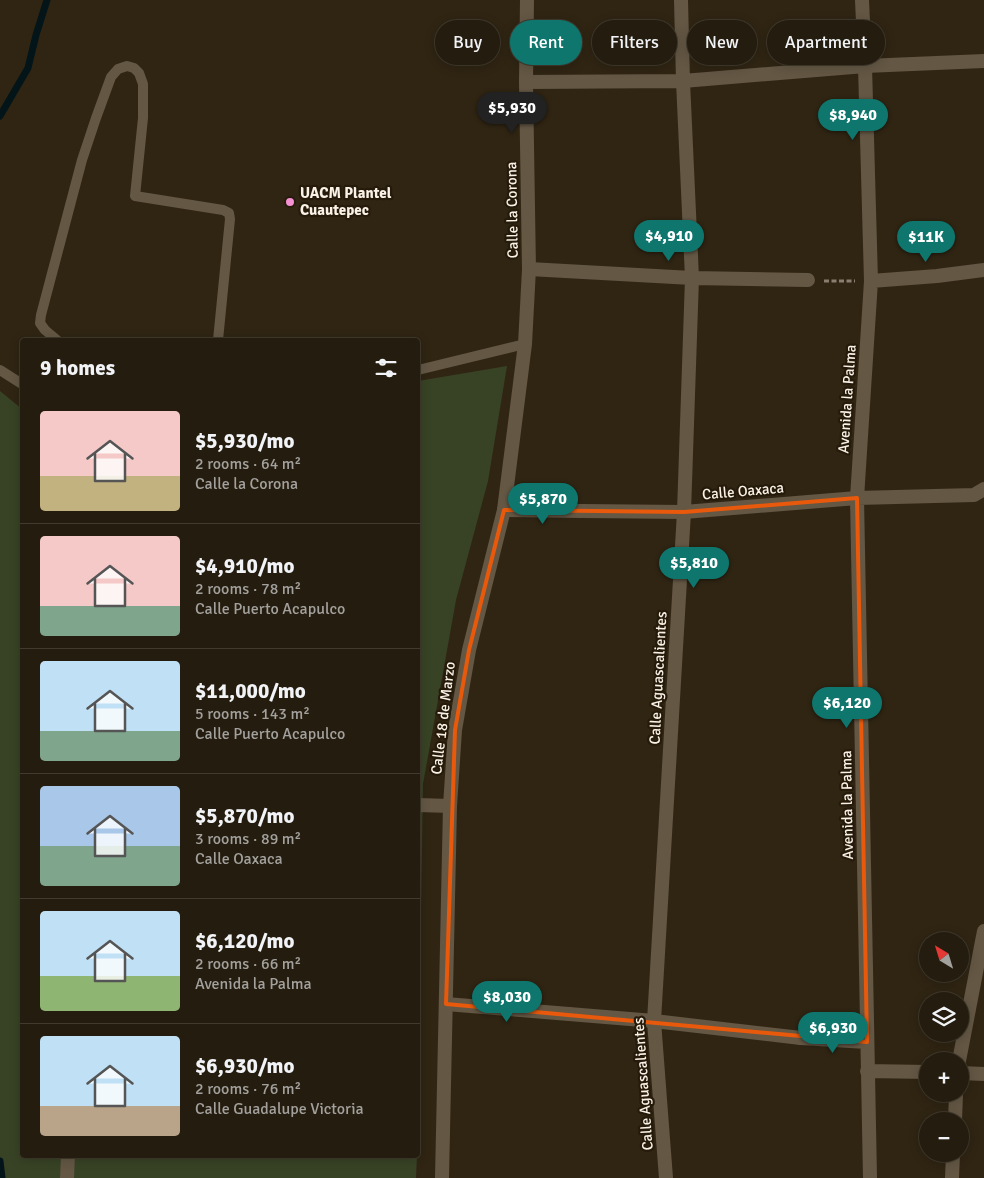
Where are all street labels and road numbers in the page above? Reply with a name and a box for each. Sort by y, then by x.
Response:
street label: Calle la Corona [502,161,522,259]
street label: Avenida la Palma [834,344,860,454]
street label: Calle Oaxaca [701,478,785,504]
street label: Calle Aguascalientes [646,611,670,745]
street label: Calle 18 de Marzo [427,660,459,776]
street label: Avenida la Palma [837,750,857,860]
street label: Calle Aguascalientes [629,1017,657,1151]

